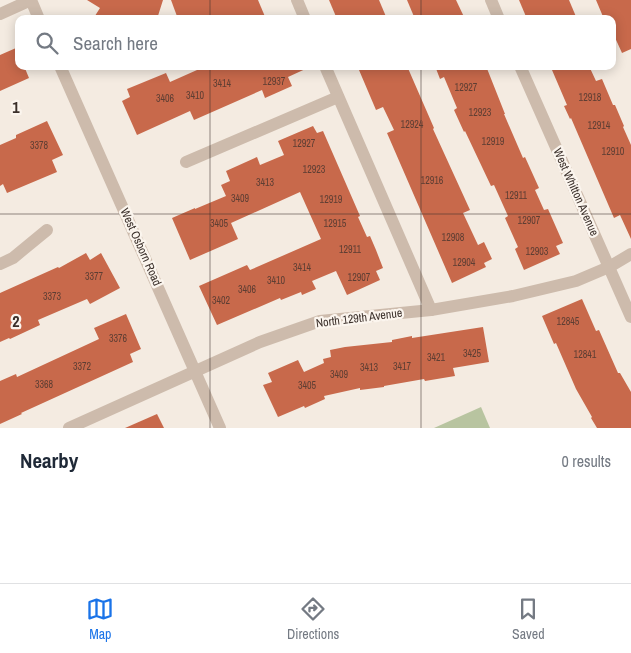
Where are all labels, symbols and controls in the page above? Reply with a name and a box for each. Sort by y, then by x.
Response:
search box [15,15,616,70]
icon: search [33,29,61,57]
text: Search here [73,30,158,56]
house number: 12937 [263,75,286,88]
house number: 3414 [213,77,232,90]
house number: 12927 [455,81,478,94]
house number: 3410 [186,89,205,102]
house number: 12918 [579,91,602,104]
house number: 3406 [156,92,175,105]
text: 1 [12,96,20,118]
house number: 12923 [469,106,492,119]
house number: 12924 [401,118,424,131]
house number: 12914 [588,119,611,132]
house number: 12919 [482,135,505,148]
house number: 12927 [293,137,316,150]
house number: 3378 [30,139,49,152]
house number: 12910 [602,145,625,158]
street label: West Whitton Avenue [550,146,602,238]
house number: 12923 [303,163,326,176]
house number: 12916 [421,174,444,187]
house number: 3413 [256,176,275,189]
house number: 12911 [505,189,528,202]
house number: 3409 [231,192,250,205]
house number: 12919 [320,193,343,206]
street label: West Osborn Road [117,206,165,288]
house number: 12907 [518,214,541,227]
house number: 3405 [210,217,229,230]
house number: 12915 [324,217,347,230]
house number: 12908 [442,231,465,244]
house number: 12911 [339,243,362,256]
house number: 12903 [526,245,549,258]
house number: 12904 [453,256,476,269]
house number: 3414 [293,261,312,274]
house number: 3377 [85,270,104,283]
house number: 12907 [348,271,371,284]
house number: 3410 [267,274,286,287]
house number: 3406 [238,283,257,296]
house number: 3373 [43,290,62,303]
house number: 3402 [212,294,231,307]
street label: North 129th Avenue [315,305,403,331]
text: 2 [12,310,20,332]
house number: 12845 [557,315,580,328]
house number: 3376 [109,332,128,345]
house number: 3425 [463,347,482,360]
house number: 12841 [574,348,597,361]
house number: 3421 [427,351,446,364]
house number: 3372 [73,360,92,373]
house number: 3417 [393,360,412,373]
house number: 3413 [360,361,379,374]
house number: 3409 [330,368,349,381]
house number: 3368 [35,378,54,391]
house number: 3405 [298,379,317,392]
text: Nearby [20,446,78,475]
text: 0 results [561,450,611,472]
tab: Map [86,595,114,643]
tab: Directions [287,595,339,643]
tab: Saved [512,595,545,643]

